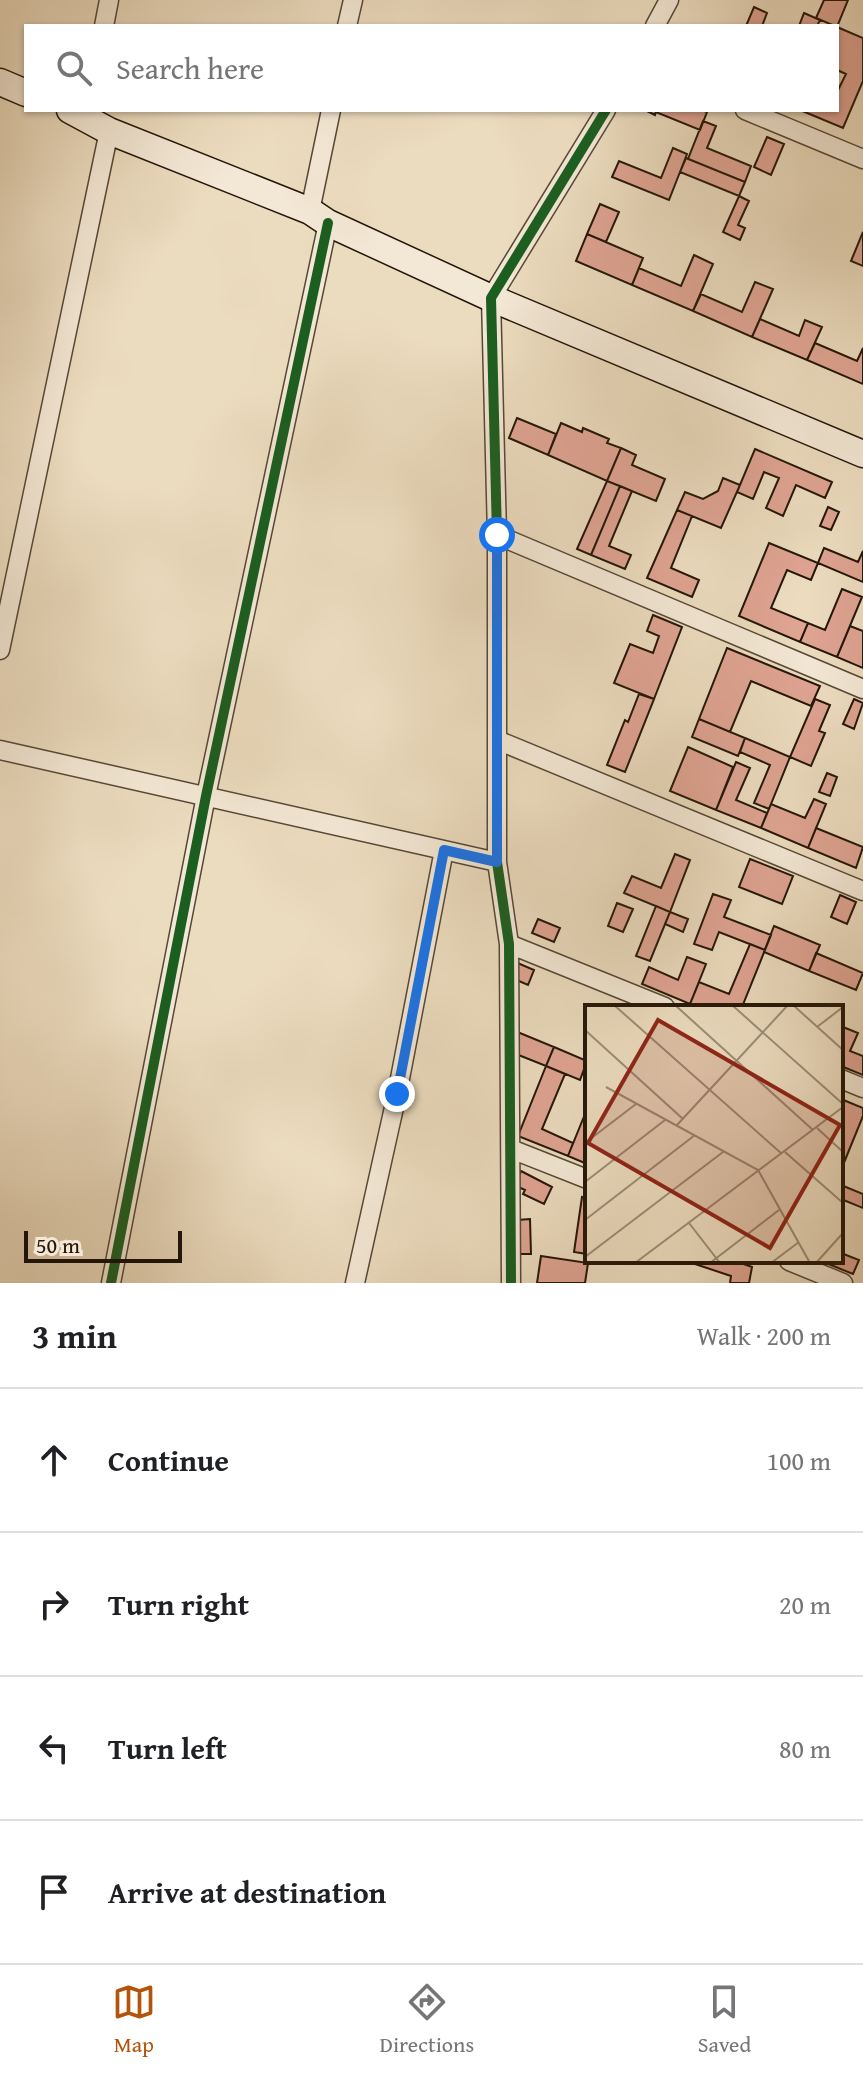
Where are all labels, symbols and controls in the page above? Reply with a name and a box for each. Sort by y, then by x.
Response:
search box [24,24,839,112]
icon: search [52,46,96,90]
text: Search here [116,46,264,90]
route start [479,517,515,553]
inset map [585,1005,843,1263]
route end [379,1076,415,1112]
scale bar [24,1227,182,1263]
text: 50 m [36,1229,80,1261]
text: 3 min [32,1311,117,1360]
text: Walk · 200 m [697,1316,831,1355]
icon: ahead [32,1438,76,1482]
text: Continue [108,1438,229,1482]
text: 100 m [766,1441,831,1480]
icon: right [32,1582,76,1626]
text: Turn right [108,1582,249,1626]
text: 20 m [779,1585,831,1624]
icon: left [32,1726,76,1770]
text: Turn left [108,1726,227,1770]
text: 80 m [779,1729,831,1768]
icon: arrive [32,1870,76,1914]
text: Arrive at destination [108,1870,386,1914]
tab: Map [112,1980,156,2060]
tab: Directions [380,1980,474,2060]
tab: Saved [698,1980,751,2060]

